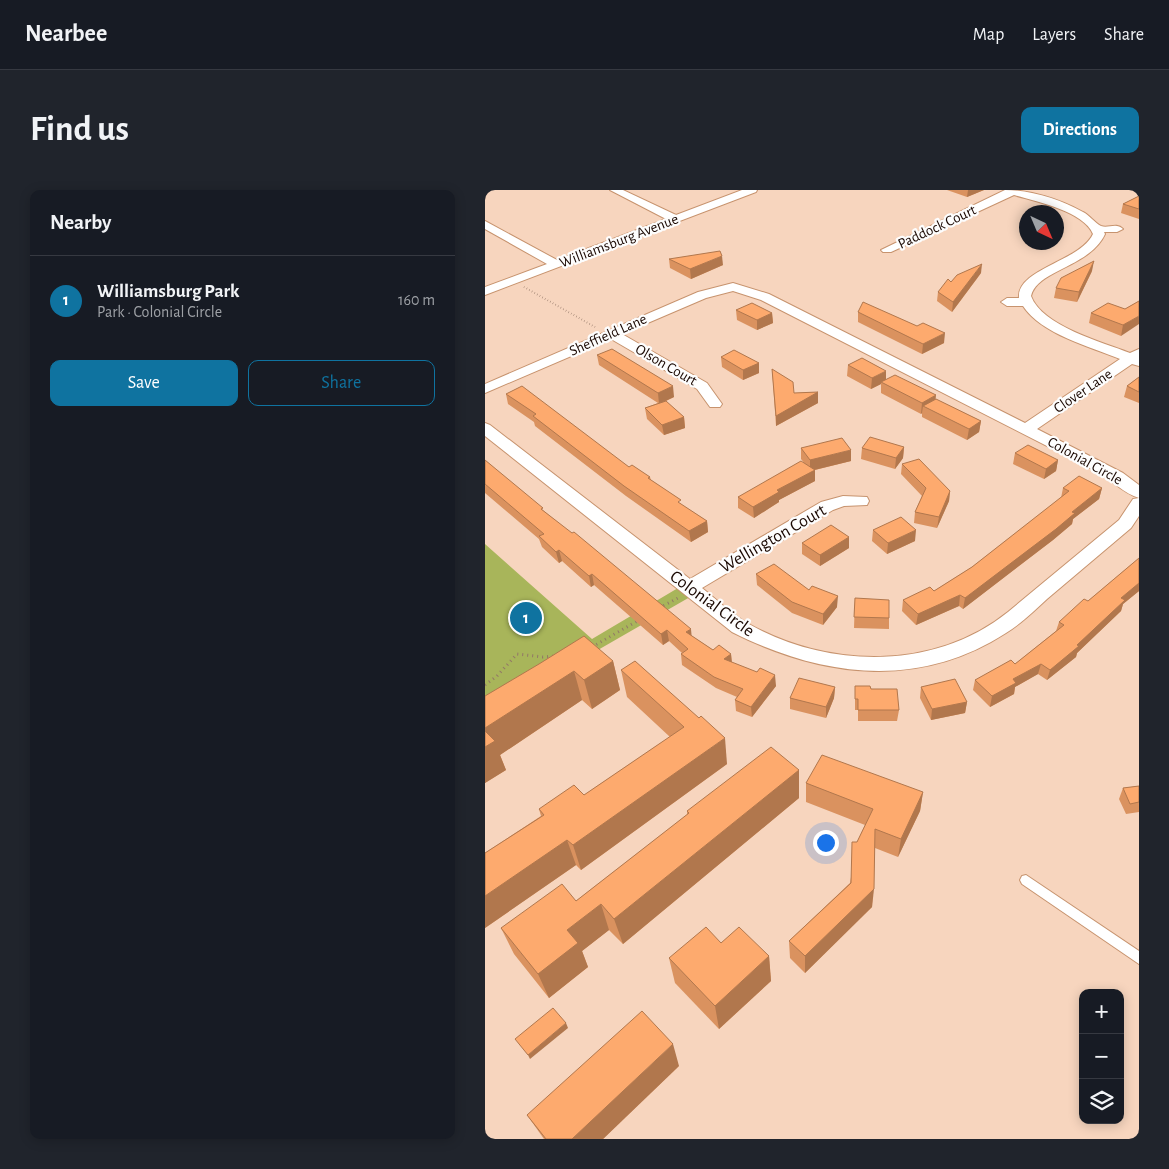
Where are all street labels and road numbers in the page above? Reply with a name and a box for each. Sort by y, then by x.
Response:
street label: Paddock Court [896,202,979,252]
street label: Williamsburg Avenue [558,211,681,271]
street label: Sheffield Lane [567,311,649,359]
street label: Olson Court [633,341,699,389]
street label: Clover Lane [1051,366,1115,416]
street label: Colonial Circle [1045,434,1125,488]
street label: Wellington Court [717,501,830,577]
street label: Colonial Circle [666,567,758,641]

